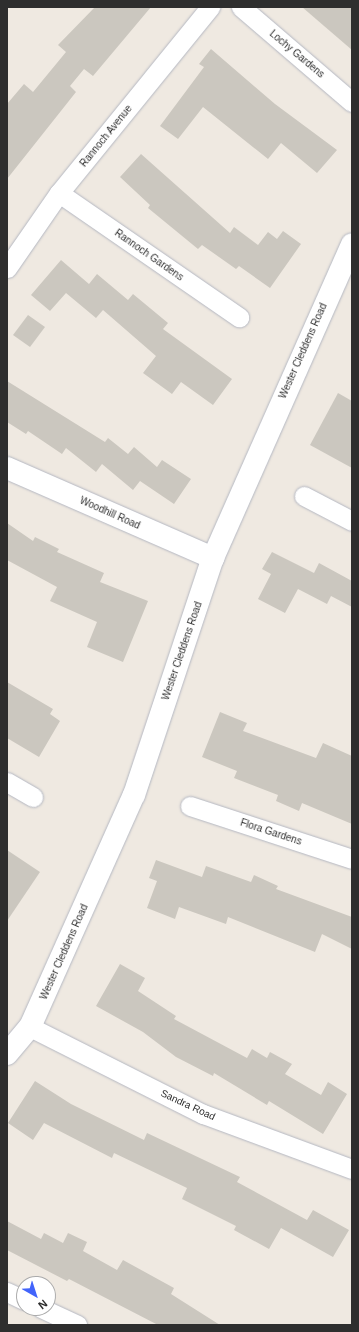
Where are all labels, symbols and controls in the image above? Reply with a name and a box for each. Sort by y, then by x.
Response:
street label: Lochy Gardens [267,28,327,80]
street label: Rannoch Avenue [77,102,135,170]
street label: Rannoch Gardens [112,227,186,283]
street label: Wester Cleddens Road [277,301,329,401]
street label: Woodhill Road [78,494,142,532]
street label: Wester Cleddens Road [160,600,204,702]
street label: Flora Gardens [239,816,303,848]
street label: Wester Cleddens Road [38,902,90,1002]
street label: Sandra Road [159,1087,217,1123]
north arrow [16,1276,56,1316]
text: N [36,1297,50,1312]

